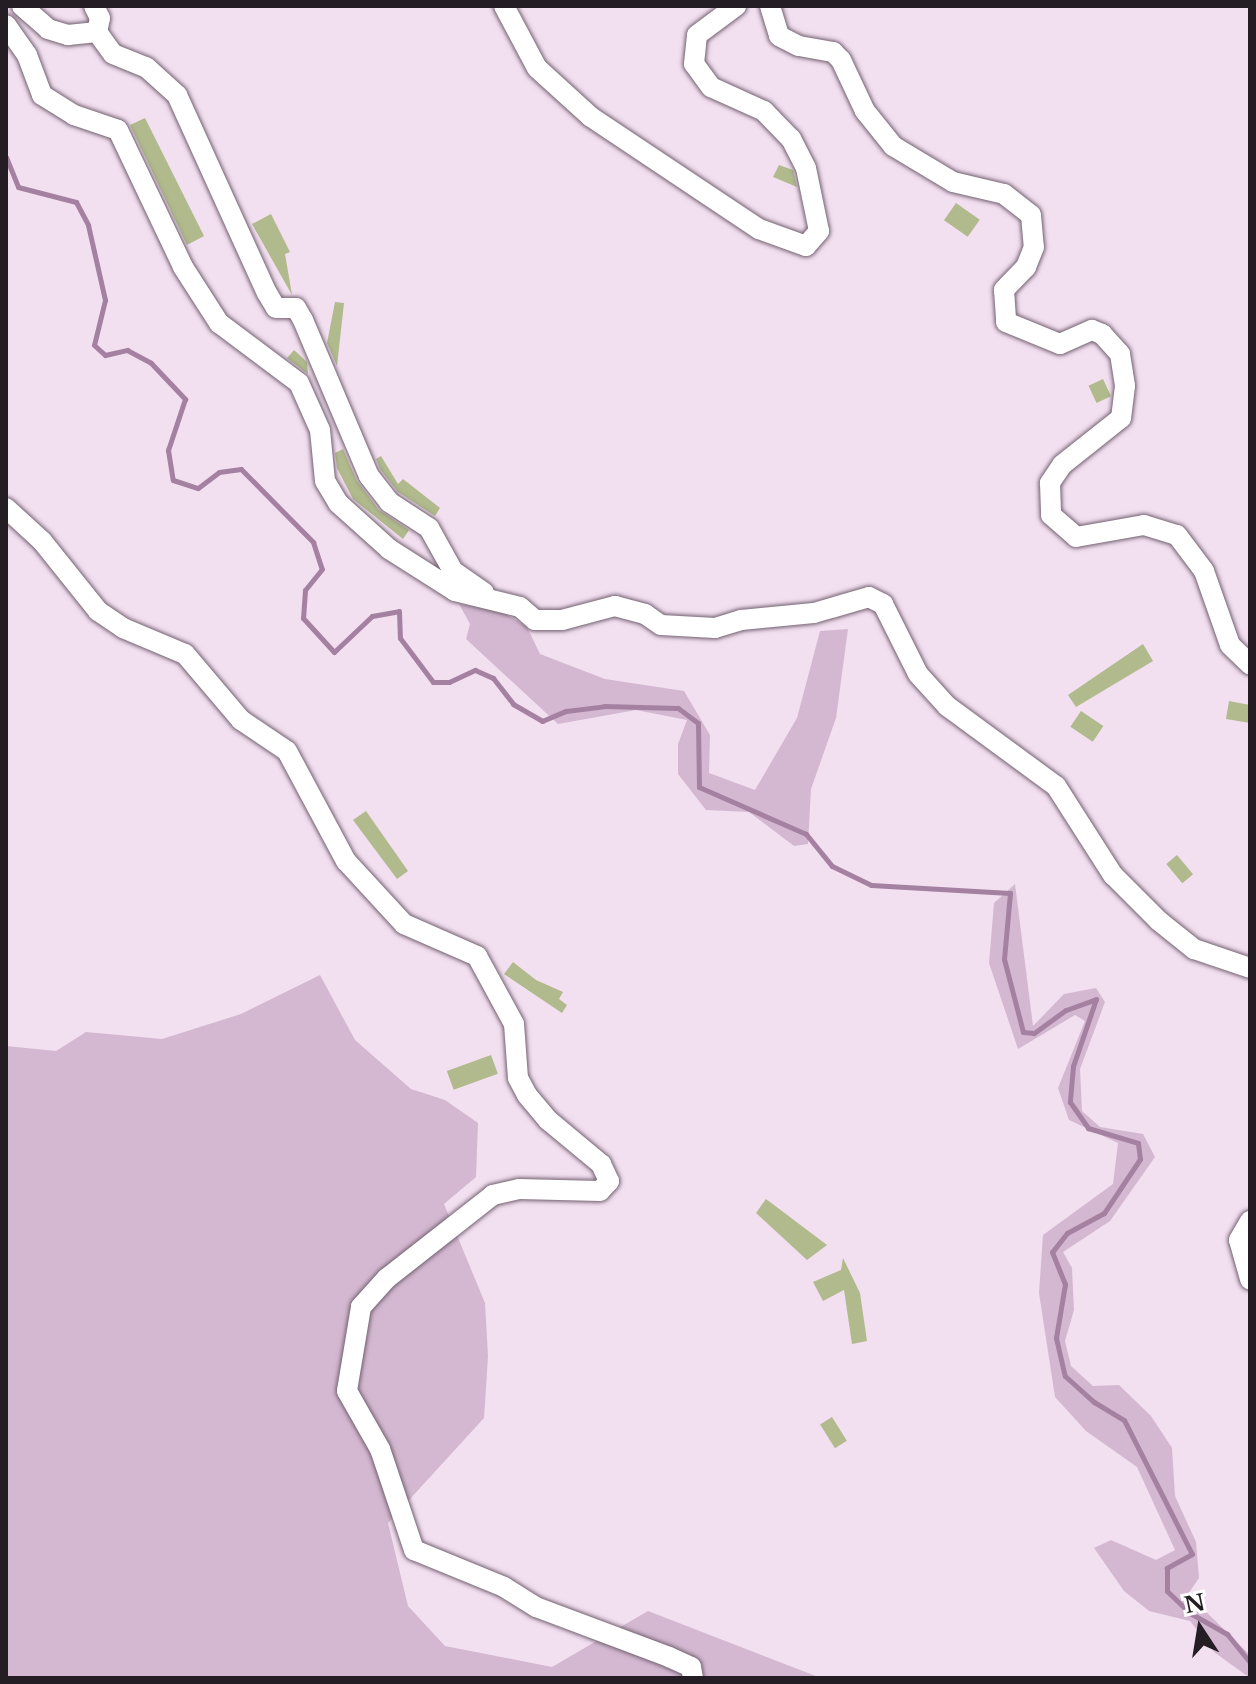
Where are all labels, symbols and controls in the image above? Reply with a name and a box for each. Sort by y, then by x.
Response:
north arrow [1160,1588,1240,1668]
text: N [1182,1589,1208,1619]

